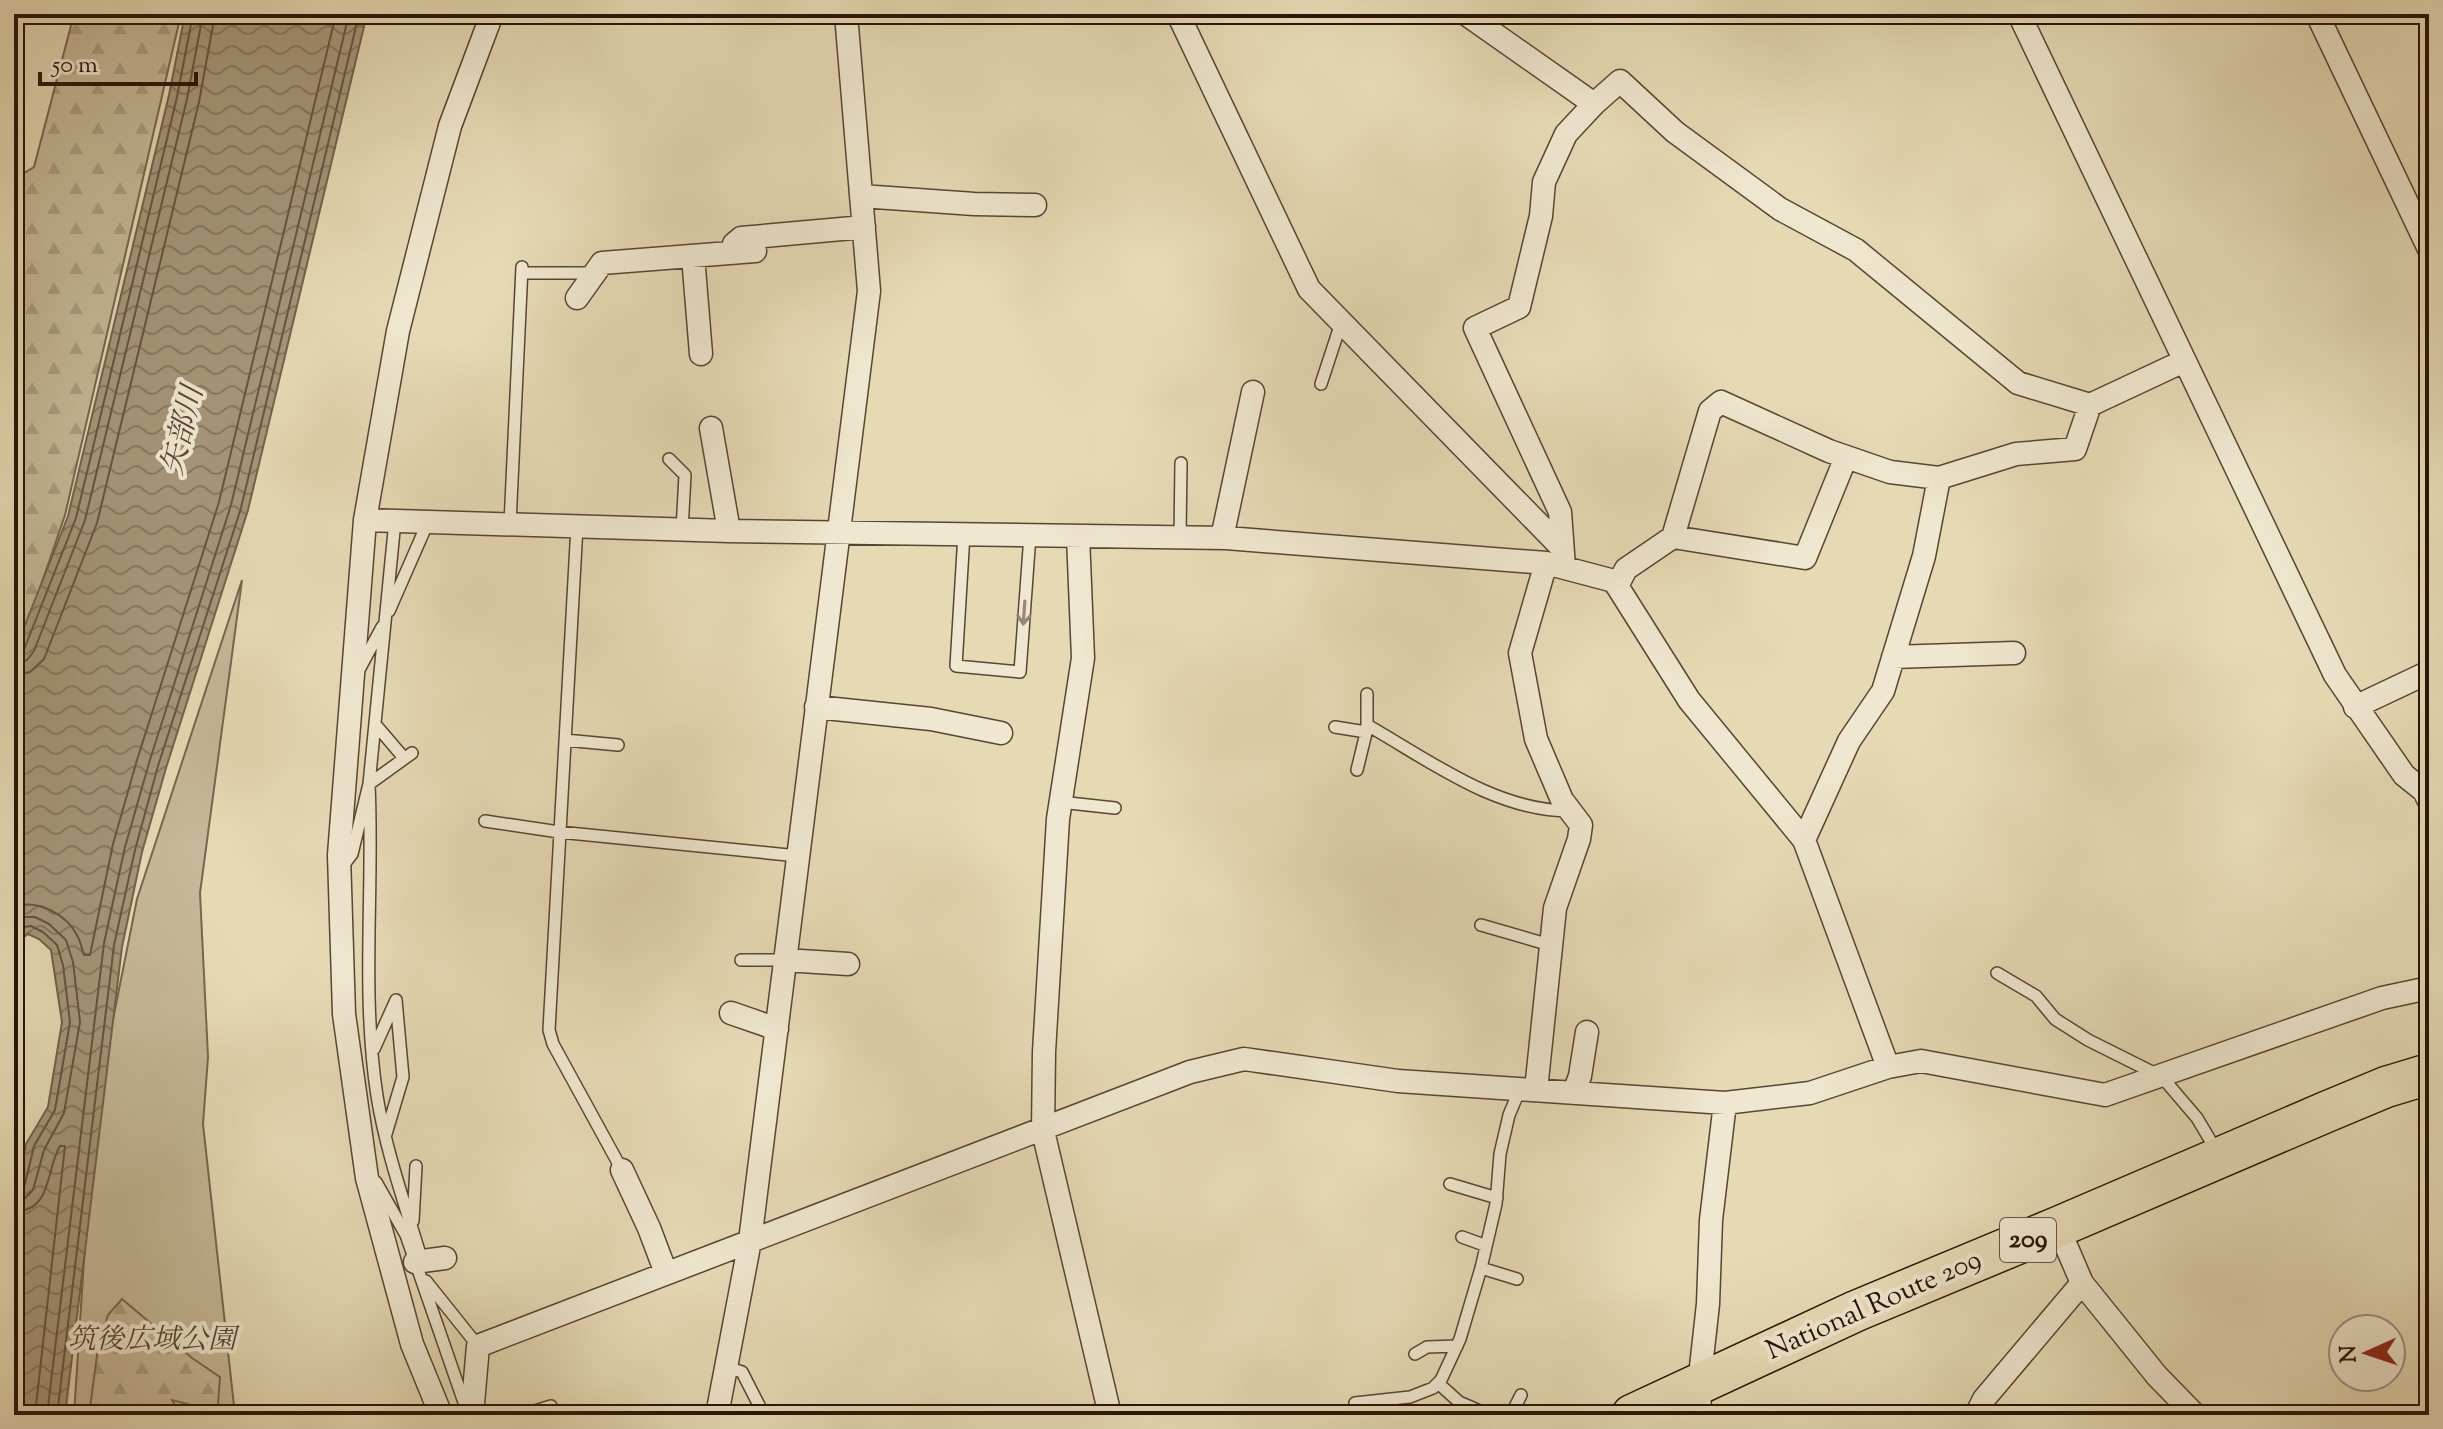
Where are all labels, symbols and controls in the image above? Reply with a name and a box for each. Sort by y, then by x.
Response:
scale bar [40,36,196,86]
text: 50 m [50,49,98,83]
water label: 矢部川 [152,379,216,480]
one-way arrow [1016,599,1031,626]
road number: 209 [2000,1218,2056,1262]
street label: National Route 209 [1760,1241,1988,1371]
north arrow [2327,1313,2407,1393]
park label: 筑後広域公園 [68,1321,240,1361]
text: N [2334,1344,2366,1363]

